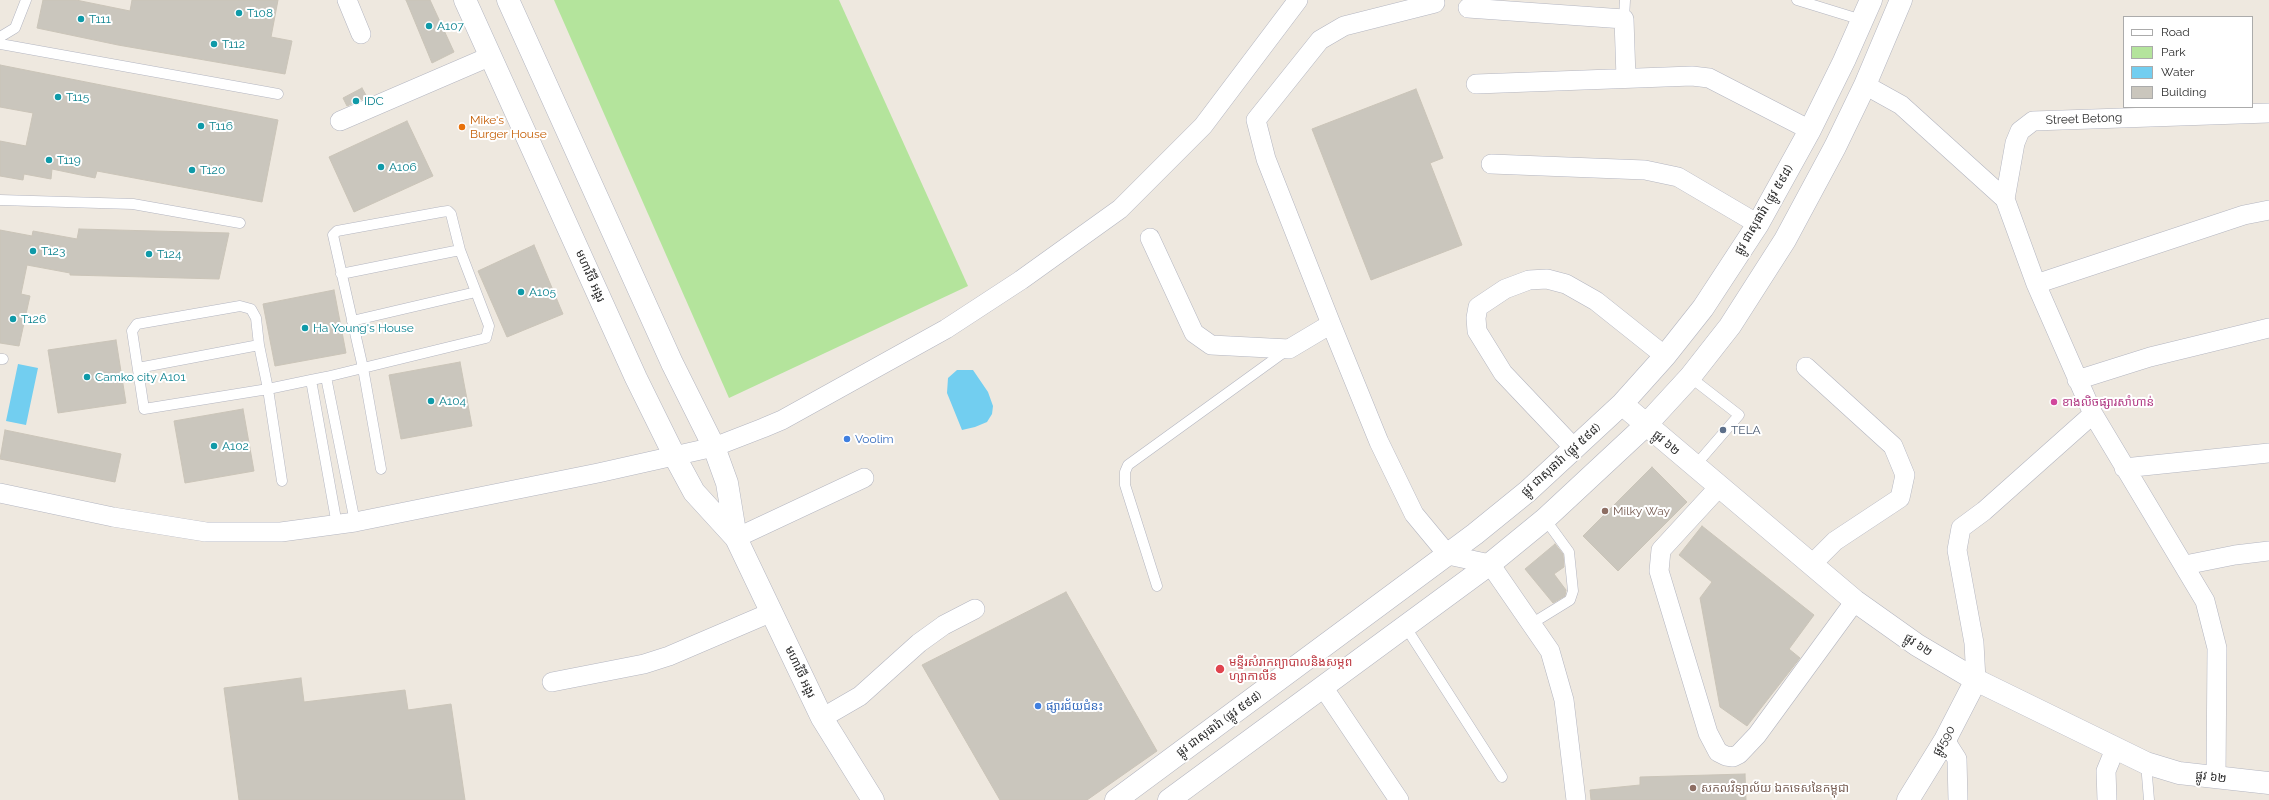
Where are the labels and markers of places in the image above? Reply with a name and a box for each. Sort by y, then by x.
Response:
place label: T108 [247,6,273,20]
marker: T108 [234,8,244,18]
place label: T111 [89,12,111,26]
marker: T111 [76,14,86,24]
place label: A107 [437,19,464,33]
marker: A107 [424,21,434,31]
place label: T112 [222,37,245,51]
marker: T112 [209,39,219,49]
place label: T115 [66,90,89,104]
marker: T115 [53,92,63,102]
place label: IDC [364,94,384,108]
marker: IDC [351,96,361,106]
place label: Mike's Burger House [470,113,547,141]
place label: T116 [209,119,233,133]
marker: T116 [196,121,206,131]
marker: Mike's Burger House [457,122,467,132]
place label: T119 [57,153,81,167]
marker: T119 [44,155,54,165]
place label: A106 [389,160,417,174]
marker: A106 [376,162,386,172]
place label: T120 [200,163,225,177]
marker: T120 [187,165,197,175]
place label: T123 [41,244,65,258]
marker: T123 [28,246,38,256]
place label: T124 [157,247,181,261]
marker: T124 [144,249,154,259]
place label: A105 [529,285,556,299]
marker: A105 [516,287,526,297]
place label: T126 [21,312,46,326]
marker: T126 [8,314,18,324]
place label: Ha Young's House [313,321,414,335]
marker: Ha Young's House [300,323,310,333]
place label: Camko city A101 [95,370,186,384]
marker: Camko city A101 [82,372,92,382]
place label: A104 [439,394,466,408]
place label: ខាងលិចផ្សារសាំហាន់ [2062,395,2154,409]
marker: A104 [426,396,436,406]
marker: ខាងលិចផ្សារសាំហាន់ [2049,397,2059,407]
place label: TELA [1731,423,1761,437]
marker: TELA [1718,425,1728,435]
place label: Voolim [855,432,894,446]
marker: Voolim [842,434,852,444]
place label: A102 [222,439,249,453]
marker: A102 [209,441,219,451]
place label: Milky Way [1613,504,1670,518]
marker: Milky Way [1600,506,1610,516]
place label: មន្ទីរសំរាកព្យាបាលនិងសម្ភព ហ្សាកាលីន [1229,655,1352,683]
marker: មន្ទីរសំរាកព្យាបាលនិងសម្ភព ហ្សាកាលីន [1214,663,1226,675]
place label: ផ្សារជ័យជំនះ [1046,699,1103,713]
marker: ផ្សារជ័យជំនះ [1033,701,1043,711]
place label: សកលវិទ្យាល័យ ឯកទេសនៃកម្ពុជា [1701,781,1849,795]
marker: សកលវិទ្យាល័យ ឯកទេសនៃកម្ពុជា [1688,783,1698,793]

